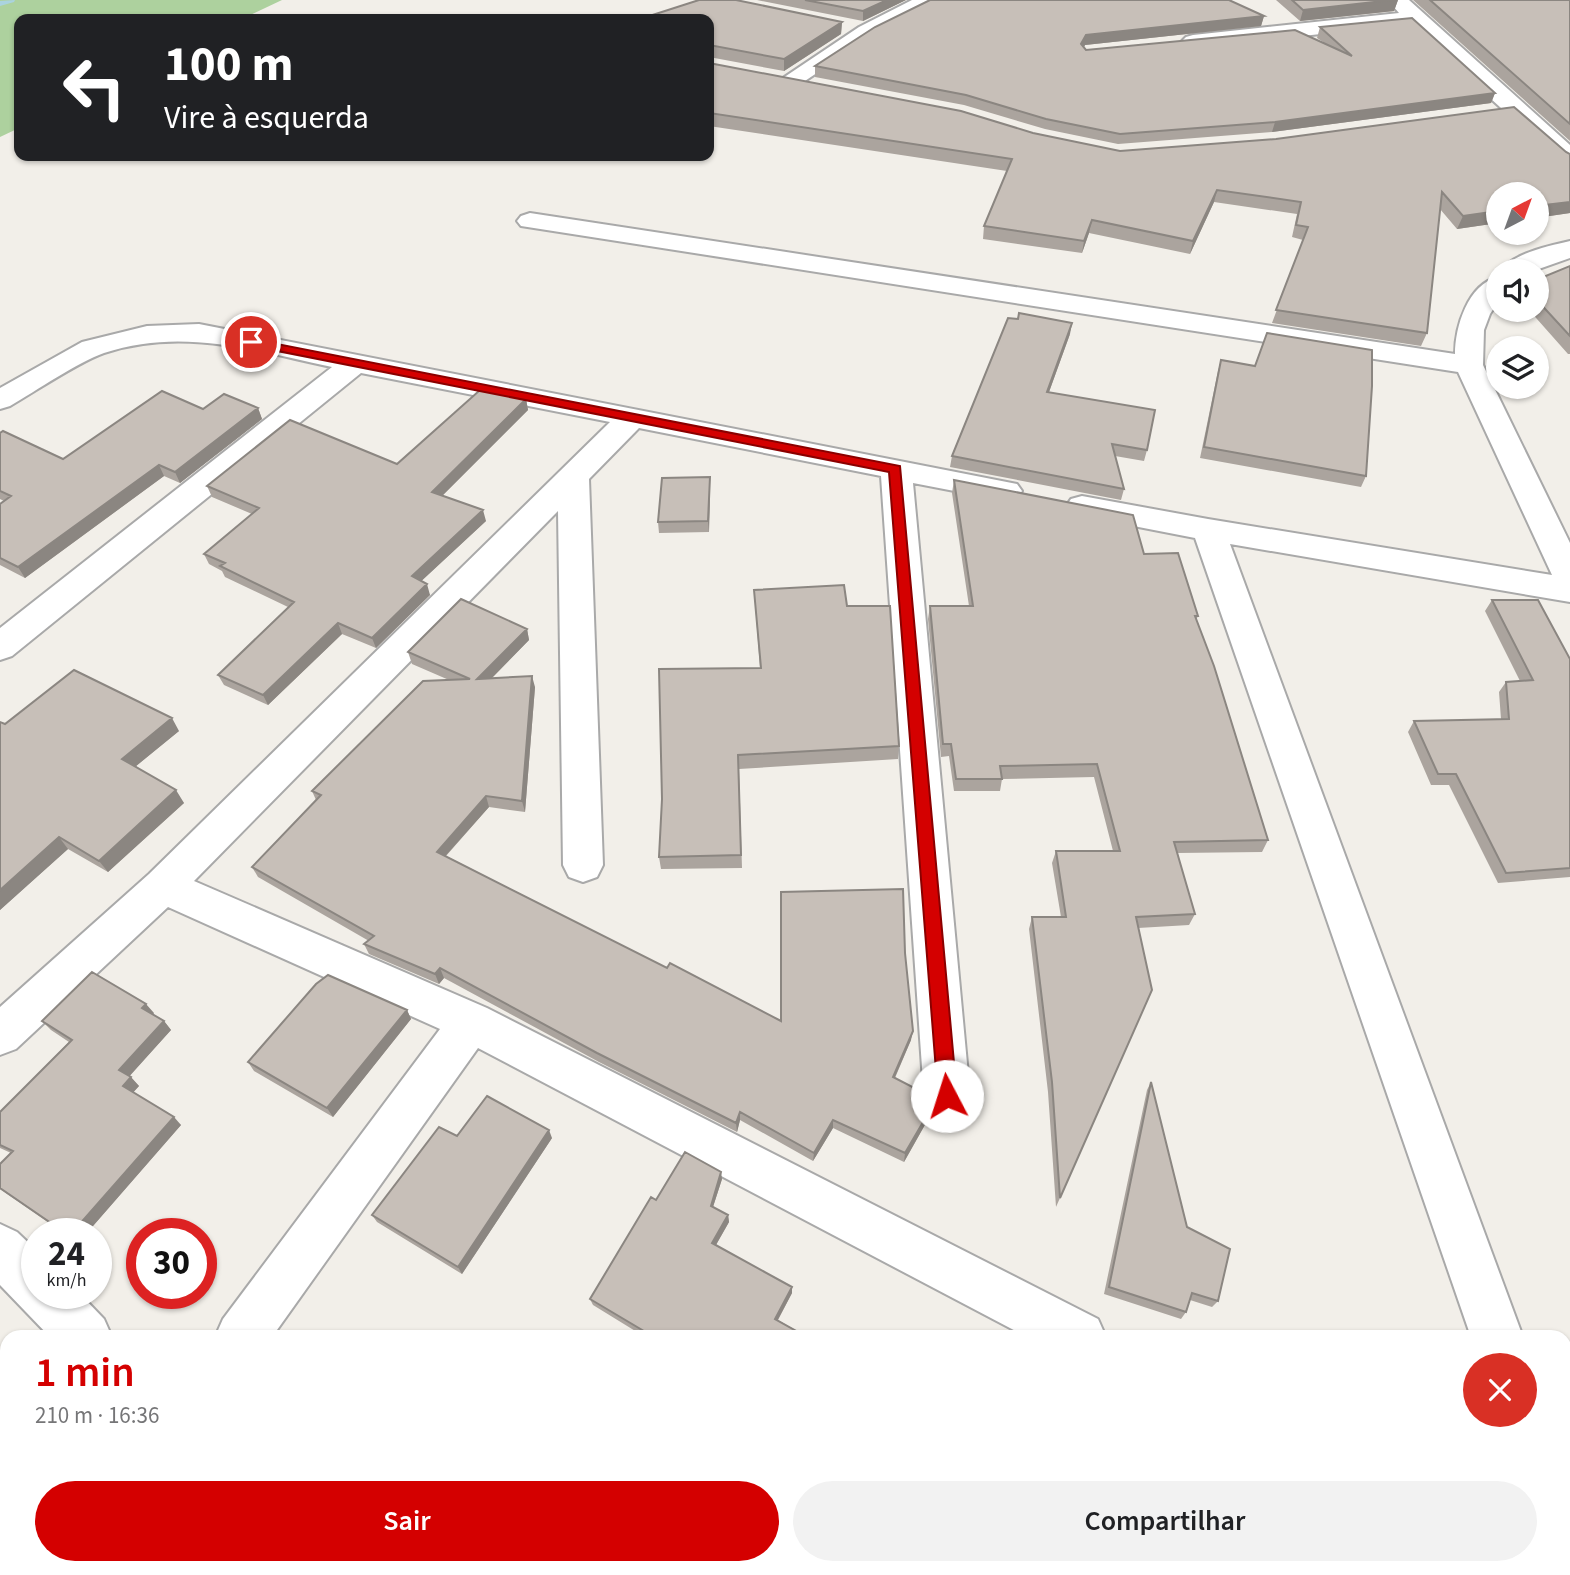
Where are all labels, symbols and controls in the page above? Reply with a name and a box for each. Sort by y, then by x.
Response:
text: 100 m [164,30,293,100]
icon: left [49,42,140,133]
text: Vire à esquerda [164,95,369,141]
north arrow [1486,182,1549,245]
map controls [1486,182,1549,399]
button: sound [1486,259,1549,322]
pin [221,312,281,372]
icon: arrive [232,323,270,361]
button: layers [1486,336,1549,399]
position arrow [910,1059,984,1133]
speed limit sign: 30 [126,1218,217,1309]
text: 24 [48,1229,85,1279]
text: km/h [47,1268,86,1293]
text: 1 min [35,1343,135,1403]
button: close [1463,1353,1537,1427]
text: 210 m · 16:36 [35,1399,159,1432]
button: Sair [35,1481,779,1561]
button: Compartilhar [793,1481,1537,1561]

